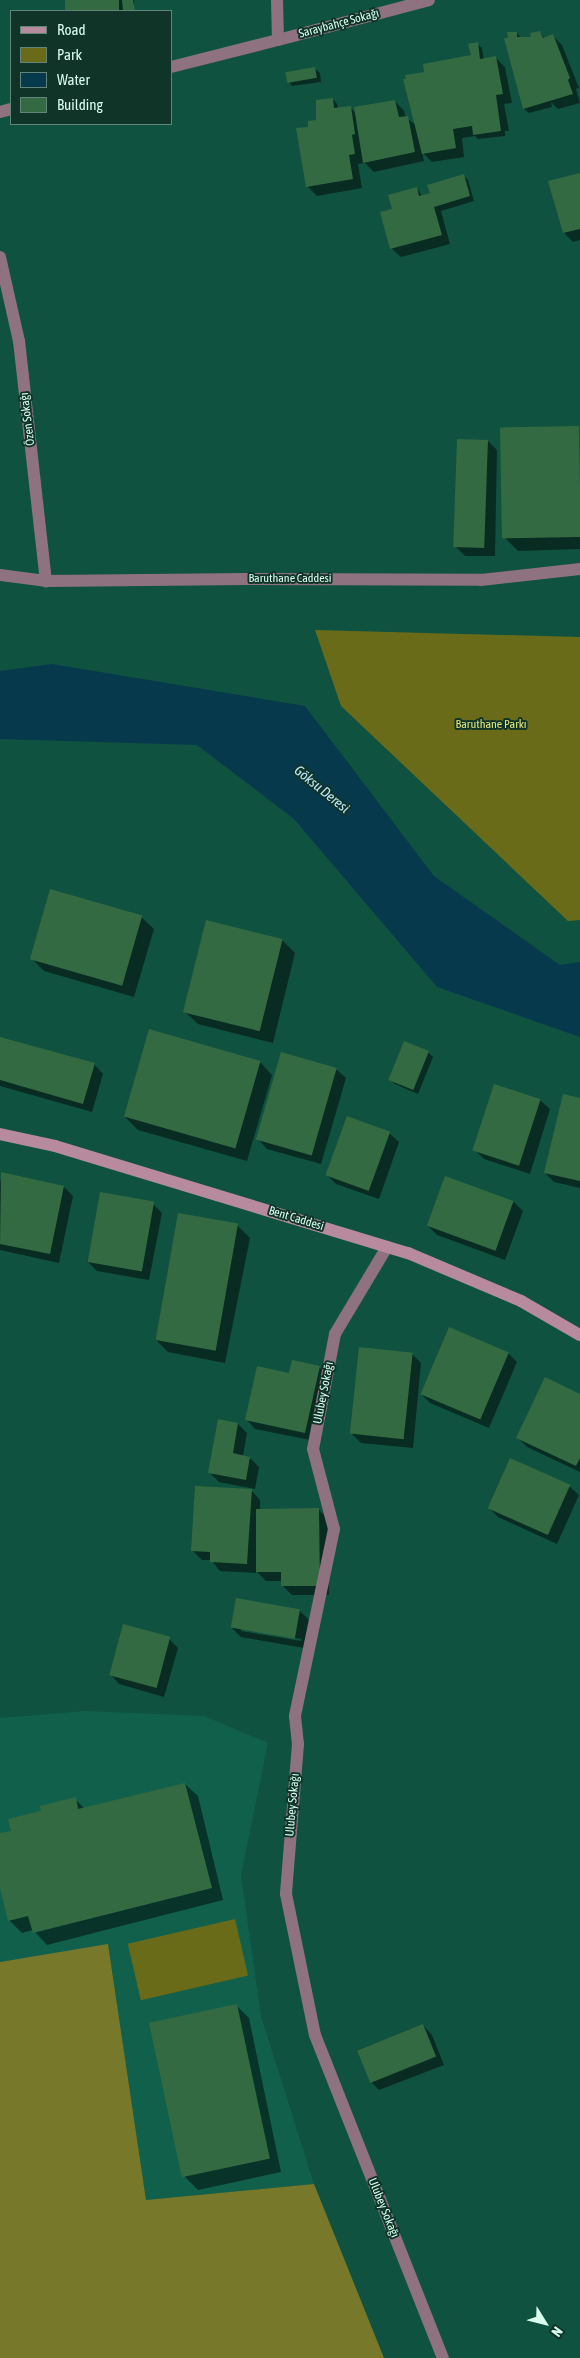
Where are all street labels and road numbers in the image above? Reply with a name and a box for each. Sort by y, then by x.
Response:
street label: Saraybahçe Sokağı [297,6,381,42]
street label: Özen Sokağı [18,392,38,446]
street label: Baruthane Caddesi [248,572,332,586]
street label: Bent Caddesi [267,1204,325,1234]
street label: Ulubey Sokağı [311,1361,337,1425]
street label: Ulubey Sokağı [283,1773,303,1837]
street label: Ulubey Sokağı [365,2176,401,2240]

